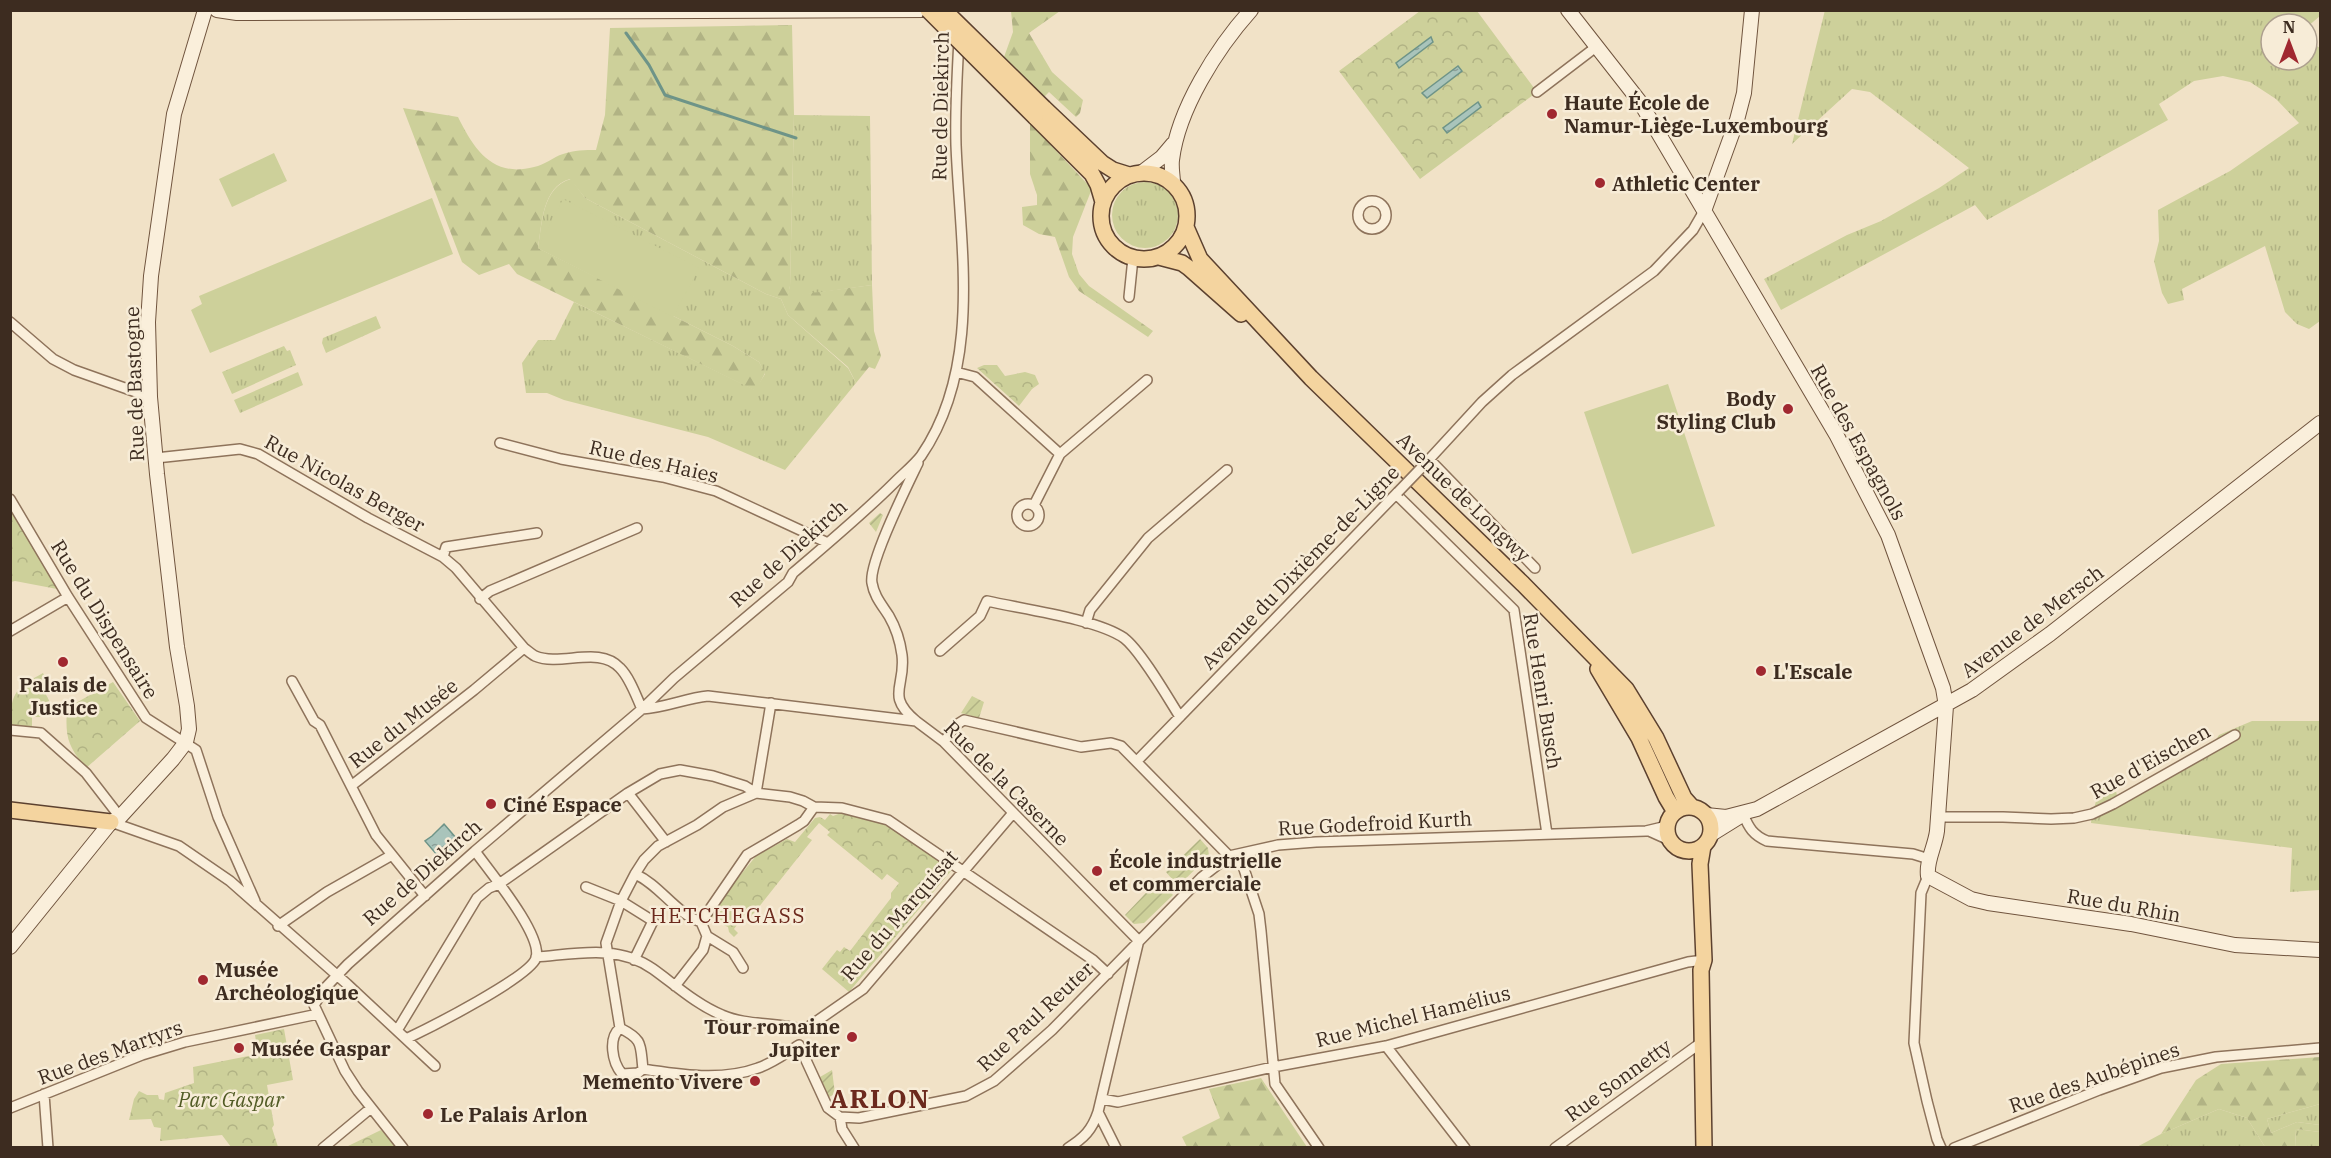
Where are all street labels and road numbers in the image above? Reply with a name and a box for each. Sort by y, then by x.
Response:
street label: Rue de Diekirch [925,31,955,181]
street label: Rue de Bastogne [118,306,150,462]
street label: Rue des Espagnols [1805,359,1913,525]
street label: Avenue de Longwy [1391,426,1537,568]
street label: Rue Nicolas Berger [260,428,430,538]
street label: Rue des Haies [587,433,721,489]
street label: Avenue du Dixième-de-Ligne [1195,459,1405,675]
street label: Rue de Diekirch [723,493,853,613]
street label: Rue du Dispensaire [45,534,165,704]
street label: Avenue de Mersch [1955,558,2109,684]
street label: Rue Henri Busch [1517,611,1569,771]
street label: Rue du Musée [343,672,463,774]
street label: Rue de la Caserne [939,715,1075,851]
street label: Rue d'Eischen [2085,717,2215,805]
street label: Rue Godefroid Kurth [1277,804,1473,842]
street label: Rue de Diekirch [357,813,487,931]
street label: Rue du Marquisat [834,844,964,986]
street label: Rue du Rhin [2065,882,2183,928]
street label: Rue Paul Reuter [971,955,1099,1077]
street label: Rue Michel Hamélius [1313,979,1513,1053]
street label: Rue des Martyrs [34,1013,186,1091]
street label: Rue Sonnetty [1560,1032,1677,1128]
street label: Rue des Aubépines [2005,1035,2183,1119]

